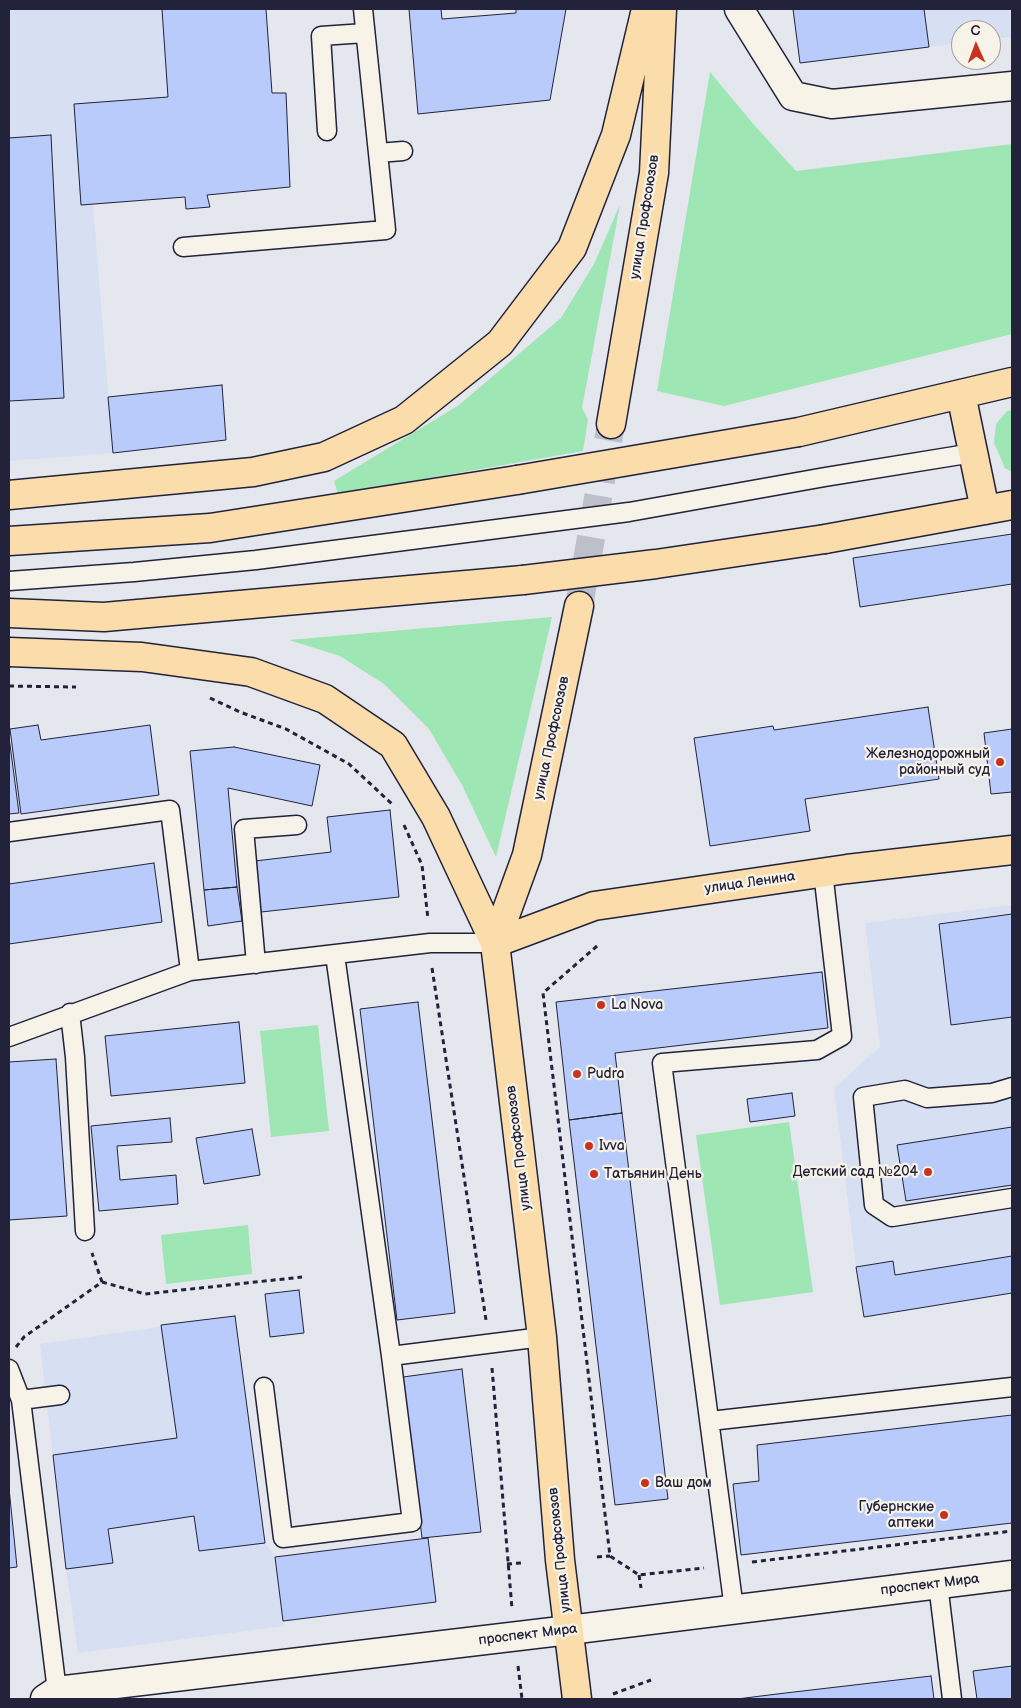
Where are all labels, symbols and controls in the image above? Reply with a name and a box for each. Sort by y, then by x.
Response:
north arrow [951,20,1001,70]
text: С [970,22,981,39]
street label: улица Профсоюзов [627,154,663,280]
street label: улица Профсоюзов [531,675,573,801]
place label: Железнодорожный районный суд [866,746,990,779]
marker: Железнодорожный районный суд [994,756,1006,768]
street label: улица Ленина [704,868,796,898]
place label: La Nova [611,997,663,1013]
marker: La Nova [595,999,607,1011]
place label: Pudra [587,1066,624,1082]
marker: Pudra [571,1068,583,1080]
street label: улица Профсоюзов [503,1085,535,1211]
place label: Ivva [599,1138,625,1154]
marker: Ivva [583,1140,595,1152]
place label: Детский сад №204 [793,1164,918,1180]
place label: Татьянин День [604,1166,702,1182]
marker: Детский сад №204 [922,1166,934,1178]
marker: Татьянин День [588,1168,600,1180]
place label: Ваш дом [655,1475,712,1491]
marker: Ваш дом [639,1477,651,1489]
street label: улица Профсоюзов [545,1487,575,1613]
place label: Губернские аптеки [859,1499,934,1531]
marker: Губернские аптеки [938,1509,950,1521]
street label: проспект Мира [880,1571,980,1599]
street label: проспект Мира [478,1621,578,1649]

